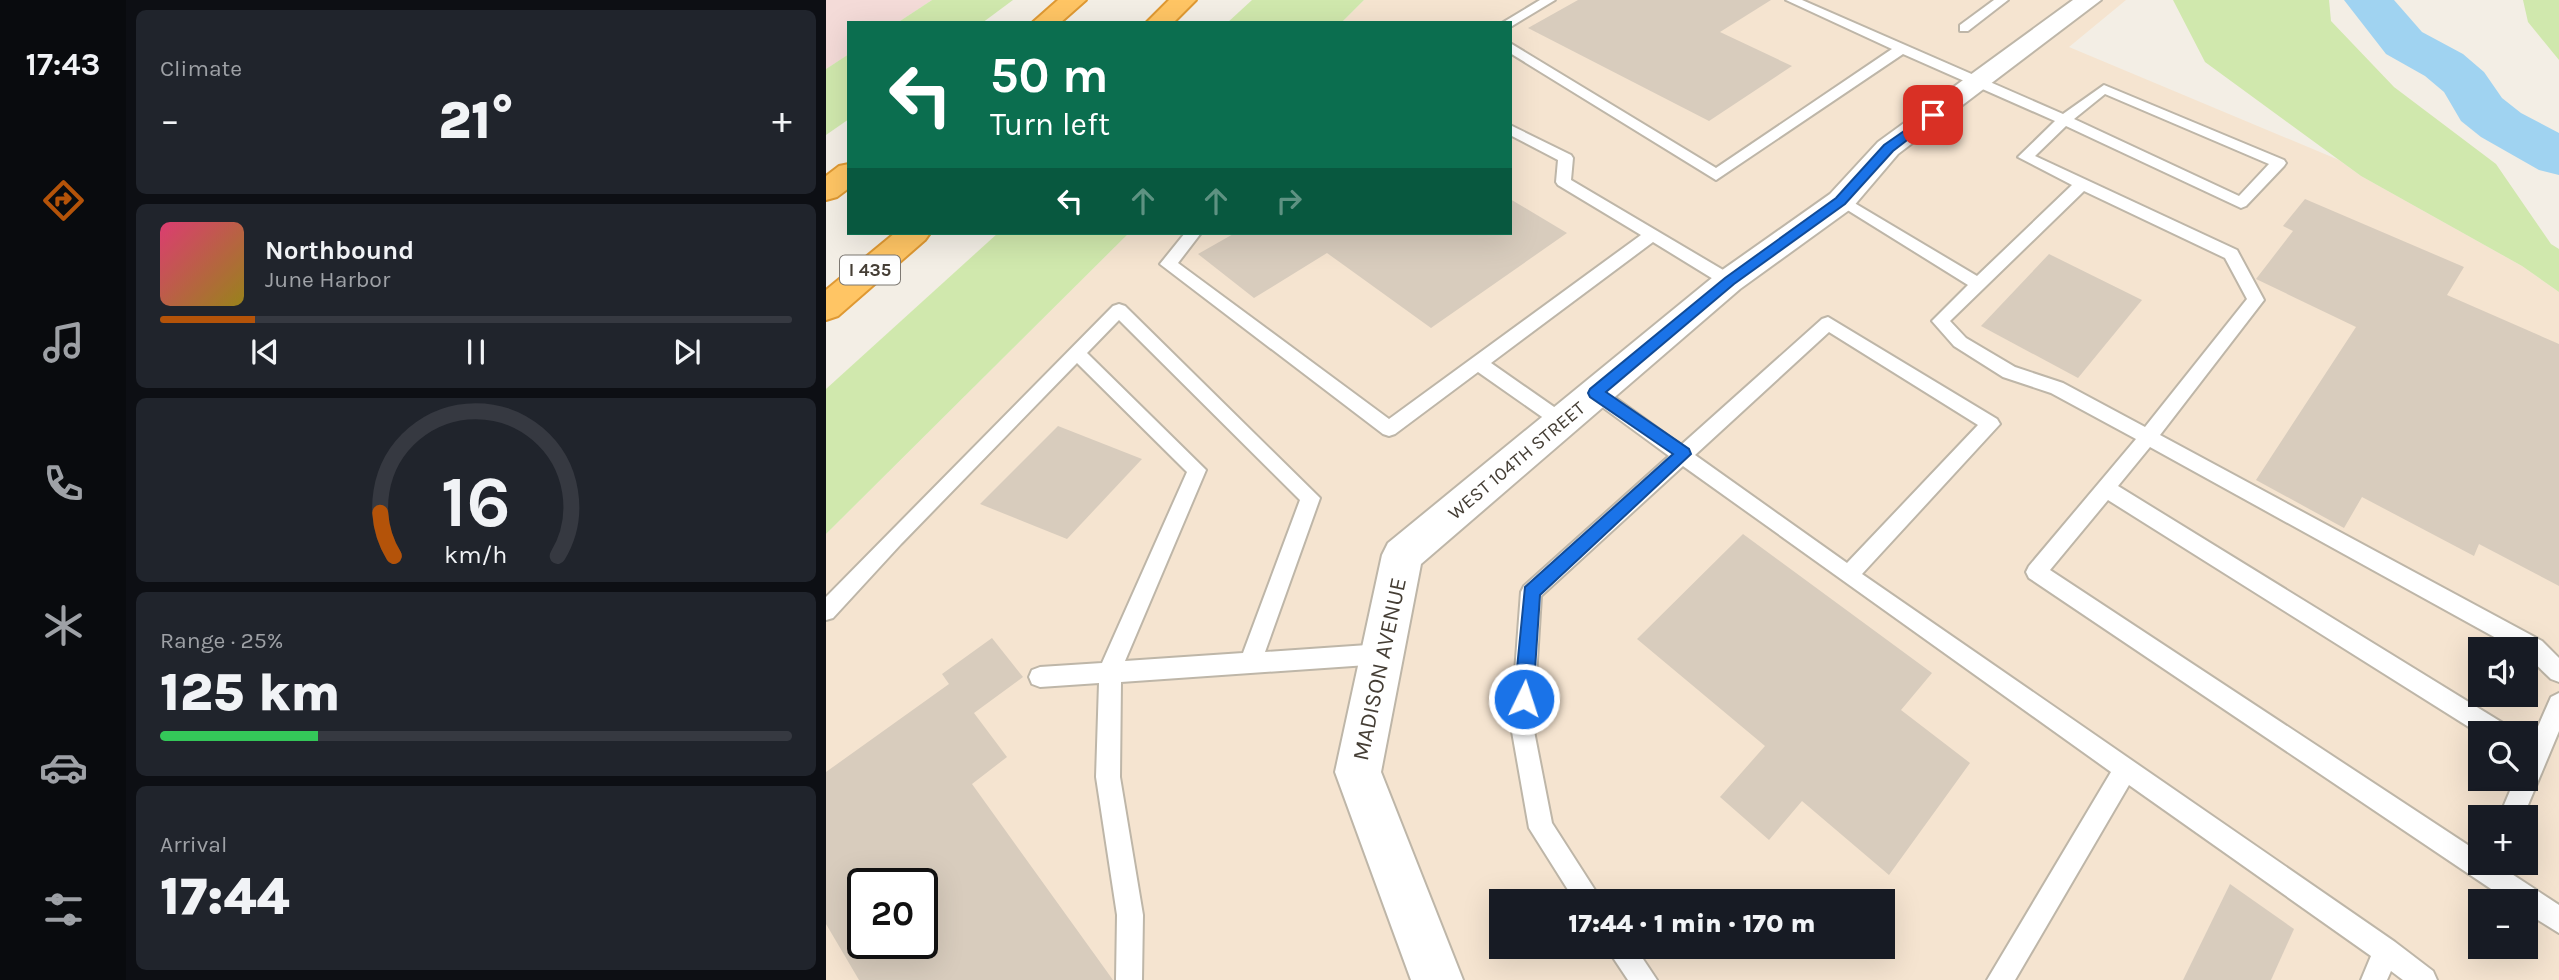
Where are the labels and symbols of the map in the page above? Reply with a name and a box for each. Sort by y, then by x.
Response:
pin [1903,85,1963,145]
road number: I 435 [840,256,900,284]
street label: WEST 104TH STREET [1444,397,1590,524]
street label: MADISON AVENUE [1347,575,1412,763]
position arrow [1487,662,1561,736]
speed limit sign: 20 [847,868,938,959]

